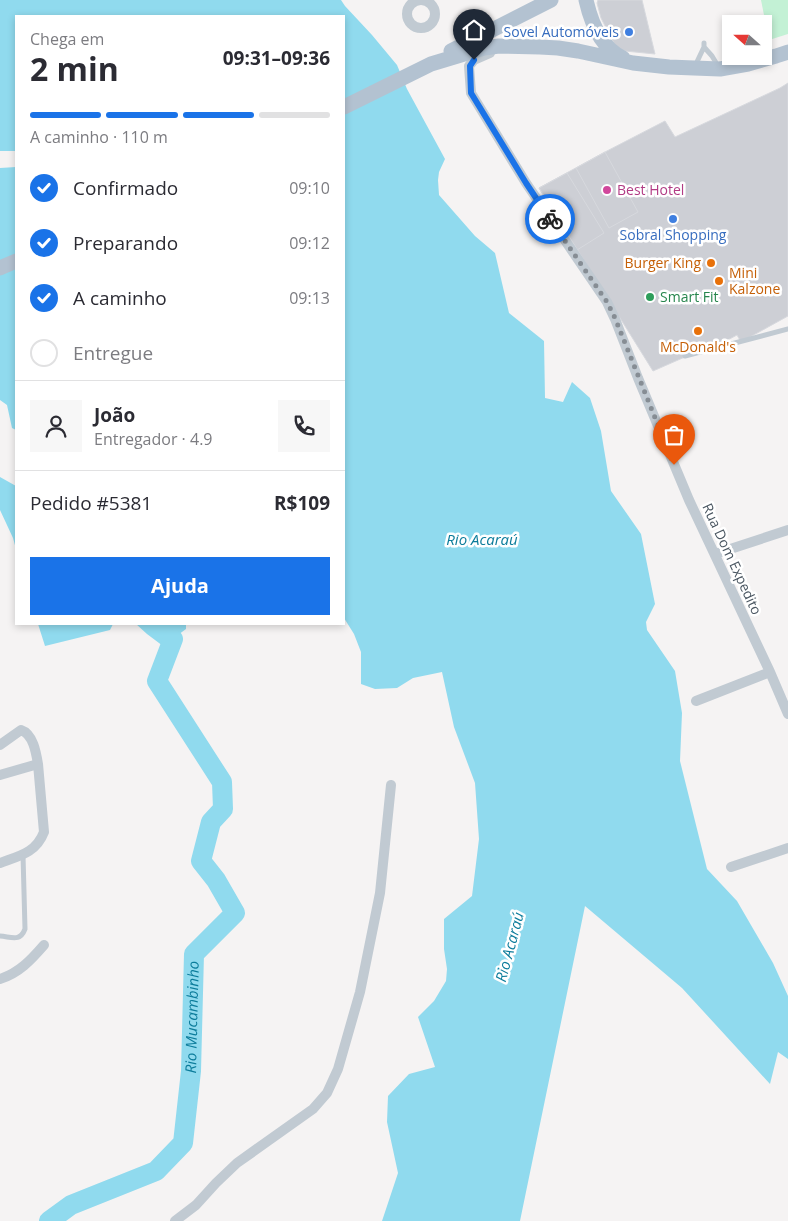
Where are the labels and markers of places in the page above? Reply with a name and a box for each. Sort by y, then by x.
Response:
pin [453,9,495,60]
place label: Sovel Automóveis [504,22,619,41]
marker: Sovel Automóveis [623,26,635,38]
place label: Best Hotel [617,180,684,199]
marker: Best Hotel [601,184,613,196]
marker: Sobral Shopping [667,213,679,225]
place label: Sobral Shopping [620,225,727,244]
place label: Burger King [625,253,701,272]
marker: Burger King [705,257,717,269]
place label: Mini Kalzone [729,263,780,298]
marker: Mini Kalzone [713,275,725,287]
place label: Smart Fit [660,287,719,306]
marker: Smart Fit [644,291,656,303]
marker: McDonald's [692,325,704,337]
place label: McDonald's [660,337,736,356]
pin [653,414,695,465]

